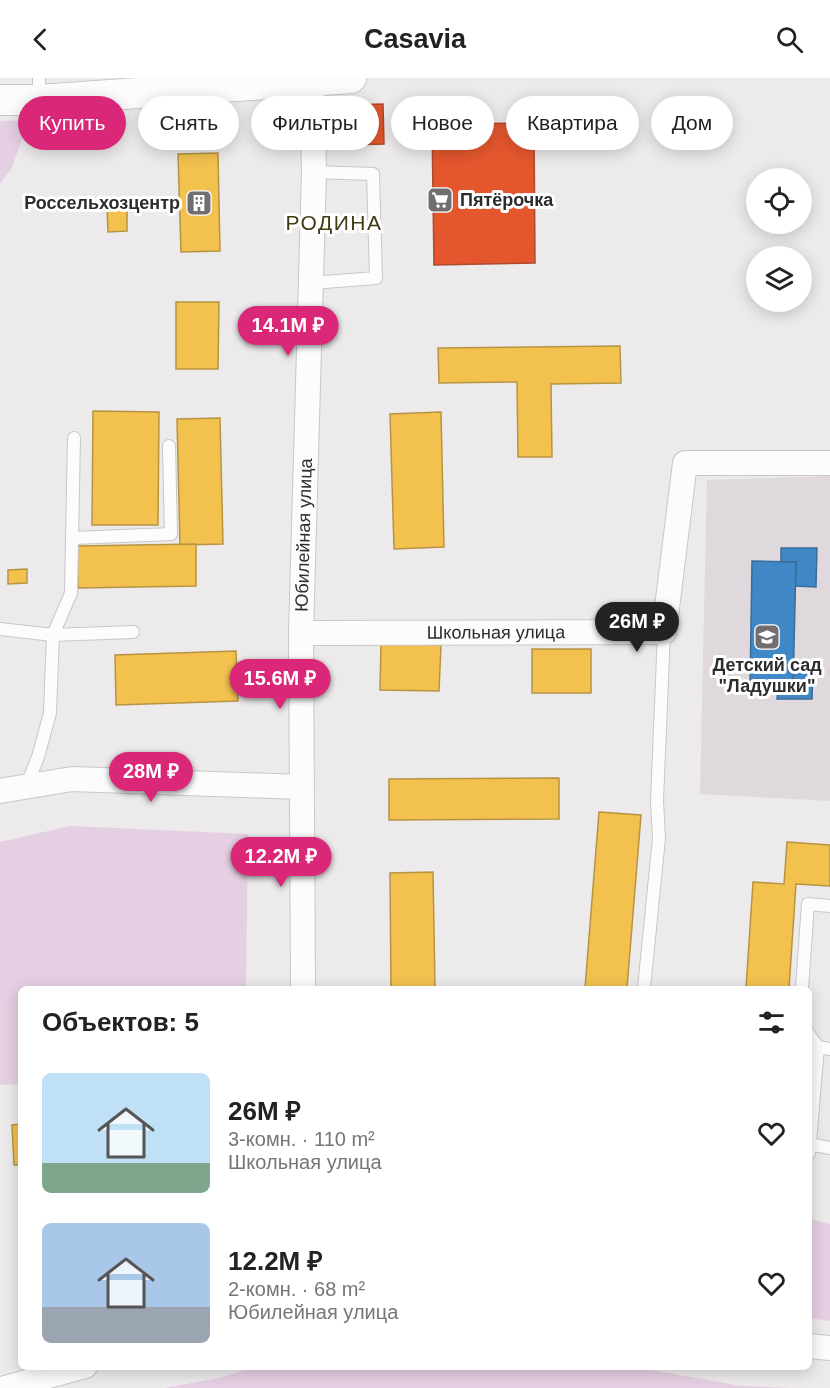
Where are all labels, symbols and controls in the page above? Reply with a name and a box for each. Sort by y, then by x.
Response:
icon: back [24,23,57,56]
icon: search [773,23,806,56]
text: Casavia [364,24,466,54]
chip: Купить [18,96,126,150]
chip: Снять [138,96,239,150]
chip: Фильтры [251,96,379,150]
chip: Новое [391,96,494,150]
chip: Квартира [506,96,639,150]
chip: Дом [651,96,733,150]
map controls [746,168,812,312]
button: locate [746,168,812,234]
supermarket icon: Пятёрочка [425,185,455,215]
building icon: Россельхозцентр [184,188,214,218]
place label: Пятёрочка [460,190,554,210]
place label: Россельхозцентр [24,193,180,213]
district label: РОДИНА [286,211,382,234]
button: layers [746,246,812,312]
pin: 14.1M ₽ [233,306,343,357]
text: 14.1M ₽ [252,314,324,336]
street label: Юбилейная улица [292,457,316,612]
pin: 26M ₽ [595,602,679,653]
text: 26M ₽ [609,610,665,632]
street label: Школьная улица [427,622,566,643]
school or university icon: Детский сад "Ладушки" [752,622,782,652]
place label: Детский сад "Ладушки" [712,655,822,696]
pin: 15.6M ₽ [225,659,335,710]
text: 15.6M ₽ [244,667,316,689]
pin: 28M ₽ [109,752,193,803]
text: 28M ₽ [123,760,179,782]
pin: 12.2M ₽ [226,837,336,888]
text: 12.2M ₽ [245,845,317,867]
icon: filters [755,1006,788,1039]
text: Объектов: 5 [42,1007,199,1037]
text: 26M ₽ [228,1096,301,1126]
icon: home [90,1097,162,1169]
icon: heart [755,1117,788,1150]
text: 3-комн. · 110 m² [228,1128,375,1150]
text: Школьная улица [228,1151,382,1173]
text: 12.2M ₽ [228,1246,323,1276]
icon: home [90,1247,162,1319]
icon: heart [755,1267,788,1300]
text: 2-комн. · 68 m² [228,1278,365,1300]
text: Юбилейная улица [228,1301,398,1323]

